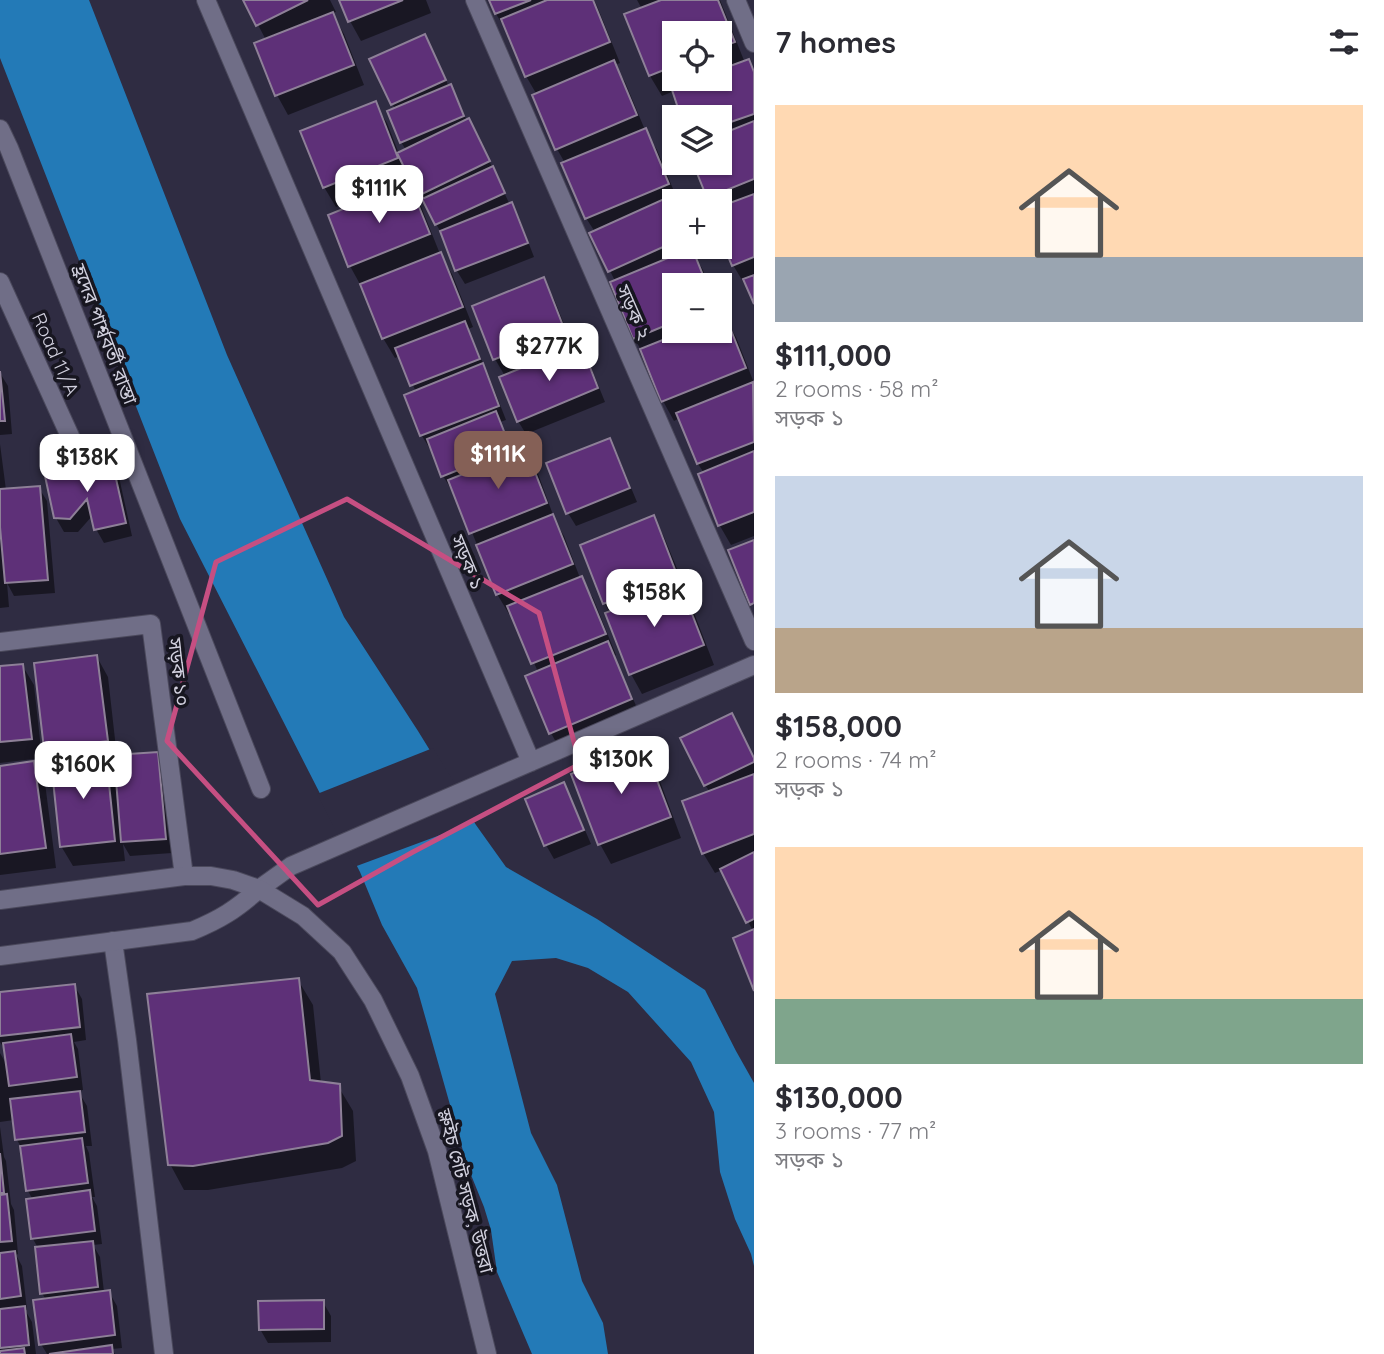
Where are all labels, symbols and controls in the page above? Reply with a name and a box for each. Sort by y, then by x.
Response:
map controls [662,21,732,343]
button: locate [662,21,732,91]
text: 7 homes [775,23,896,61]
icon: filters [1325,23,1363,61]
button: layers [662,105,732,175]
icon: home [1006,150,1132,276]
pin: $111K [330,166,428,225]
text: $111K [351,173,407,202]
button: + [662,189,732,259]
street label: হ্রদের পার্শ্ববর্তী রাস্তা [67,259,143,408]
button: − [662,273,732,343]
street label: সড়ক ২ [611,280,657,343]
street label: Road 11/A [27,309,85,399]
pin: $277K [500,324,598,383]
text: $277K [515,331,583,360]
text: $111,000 [775,336,891,374]
text: 2 rooms · 58 m² [775,374,938,403]
text: সড়ক ১ [775,403,844,432]
pin: $111K [449,432,547,491]
pin: $138K [38,434,136,494]
text: $111K [470,439,526,468]
text: $138K [56,442,118,471]
icon: home [1006,521,1132,647]
street label: সড়ক ১ [445,530,490,593]
pin: $158K [605,570,703,629]
text: $158K [622,577,686,606]
street label: সড়ক ১০ [163,636,195,707]
text: $158,000 [775,707,902,745]
pin: $130K [572,736,670,796]
pin: $160K [34,742,132,801]
text: $130K [589,744,653,773]
text: 2 rooms · 74 m² [775,745,937,774]
text: $160K [51,749,115,778]
text: সড়ক ১ [775,774,844,803]
icon: home [1006,892,1132,1018]
text: $130,000 [775,1078,903,1116]
street label: স্লুইচ গেট সড়ক, উত্তরা [432,1105,500,1277]
text: 3 rooms · 77 m² [775,1116,936,1145]
text: সড়ক ১ [775,1145,844,1174]

